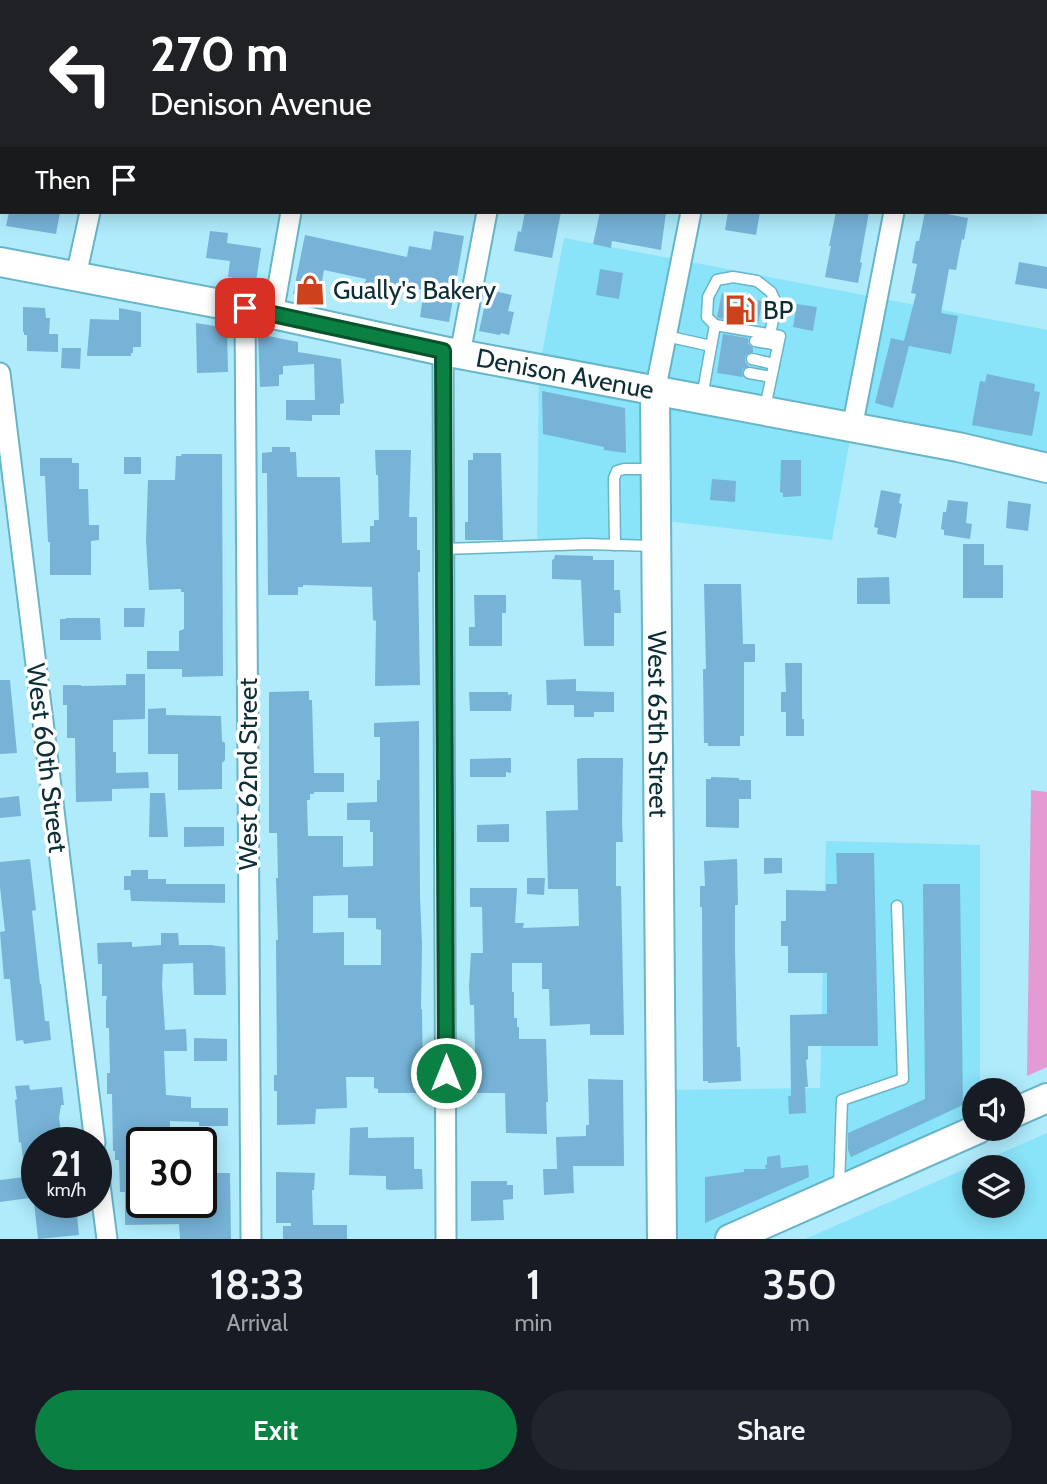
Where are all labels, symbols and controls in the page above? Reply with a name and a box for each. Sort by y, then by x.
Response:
text: 270 m [150,24,289,83]
icon: left [35,28,126,119]
text: Denison Avenue [150,84,372,123]
icon: arrive [105,161,143,199]
text: Then [35,164,91,196]
shop icon: Gually's Bakery [293,273,327,307]
place label: Gually's Bakery [333,274,496,306]
pin [215,278,275,338]
icon: arrive [226,289,264,327]
fuel station icon: BP [723,293,757,327]
place label: BP [763,294,794,326]
street label: Denison Avenue [474,342,656,406]
street label: West 65th Street [641,631,675,818]
street label: West 60th Street [19,661,75,855]
street label: West 62nd Street [232,678,264,870]
position arrow [409,1036,483,1110]
map controls [962,1078,1025,1218]
button: sound [962,1078,1025,1141]
speed limit sign: 30 [126,1127,217,1218]
text: 21 [51,1142,82,1185]
button: layers [962,1155,1025,1218]
text: km/h [47,1179,86,1201]
text: 18:33 [210,1258,305,1310]
text: 1 [526,1258,541,1310]
text: 350 [762,1258,837,1310]
text: Arrival [227,1309,288,1337]
text: min [514,1309,552,1337]
text: m [790,1309,810,1337]
button: Exit [35,1390,517,1470]
button: Share [531,1390,1012,1470]

